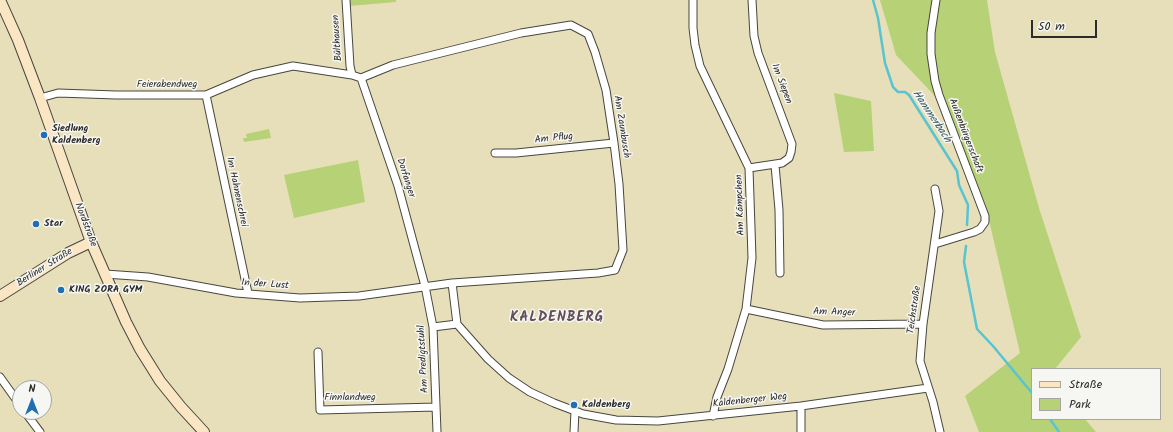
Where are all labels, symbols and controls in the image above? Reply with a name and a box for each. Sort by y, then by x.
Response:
scale bar [1033,12,1099,38]
street label: Bülthausen [330,14,346,62]
text: 50 m [1038,17,1065,36]
street label: Im Siepen [768,62,794,106]
street label: Feierabendweg [137,79,197,91]
water label: Hammerbach [909,88,953,146]
street label: Am Zaunbusch [610,95,632,159]
street label: Außenbürgerschaft [945,97,985,175]
place label: Siedlung Kaldenberg [52,123,101,146]
marker: Siedlung Kaldenberg [39,130,49,140]
street label: Am Pflug [534,131,574,147]
street label: Im Hahnenschrei [223,156,249,228]
street label: Dorfanger [393,157,417,199]
street label: Am Kämpchen [734,174,748,236]
street label: Nordstraße [71,201,99,249]
place label: Star [44,218,63,230]
marker: Star [31,219,41,229]
street label: Berliner Straße [15,246,75,290]
street label: In der Lust [241,277,289,293]
place label: KING ZORA GYM [69,284,142,296]
marker: KING ZORA GYM [56,285,66,295]
street label: Teichstraße [906,285,924,335]
street label: Am Anger [813,306,855,320]
district label: KALDENBERG [510,311,604,327]
street label: Am Predigtstuhl [416,325,432,393]
legend [1031,368,1161,420]
text: Straße [1069,375,1102,394]
north arrow [12,380,52,420]
text: N [29,380,35,398]
street label: Kaldenberger Weg [712,391,788,411]
street label: Finnlandweg [324,392,376,404]
text: Park [1069,395,1091,414]
place label: Kaldenberg [582,399,631,411]
marker: Kaldenberg [569,400,579,410]

